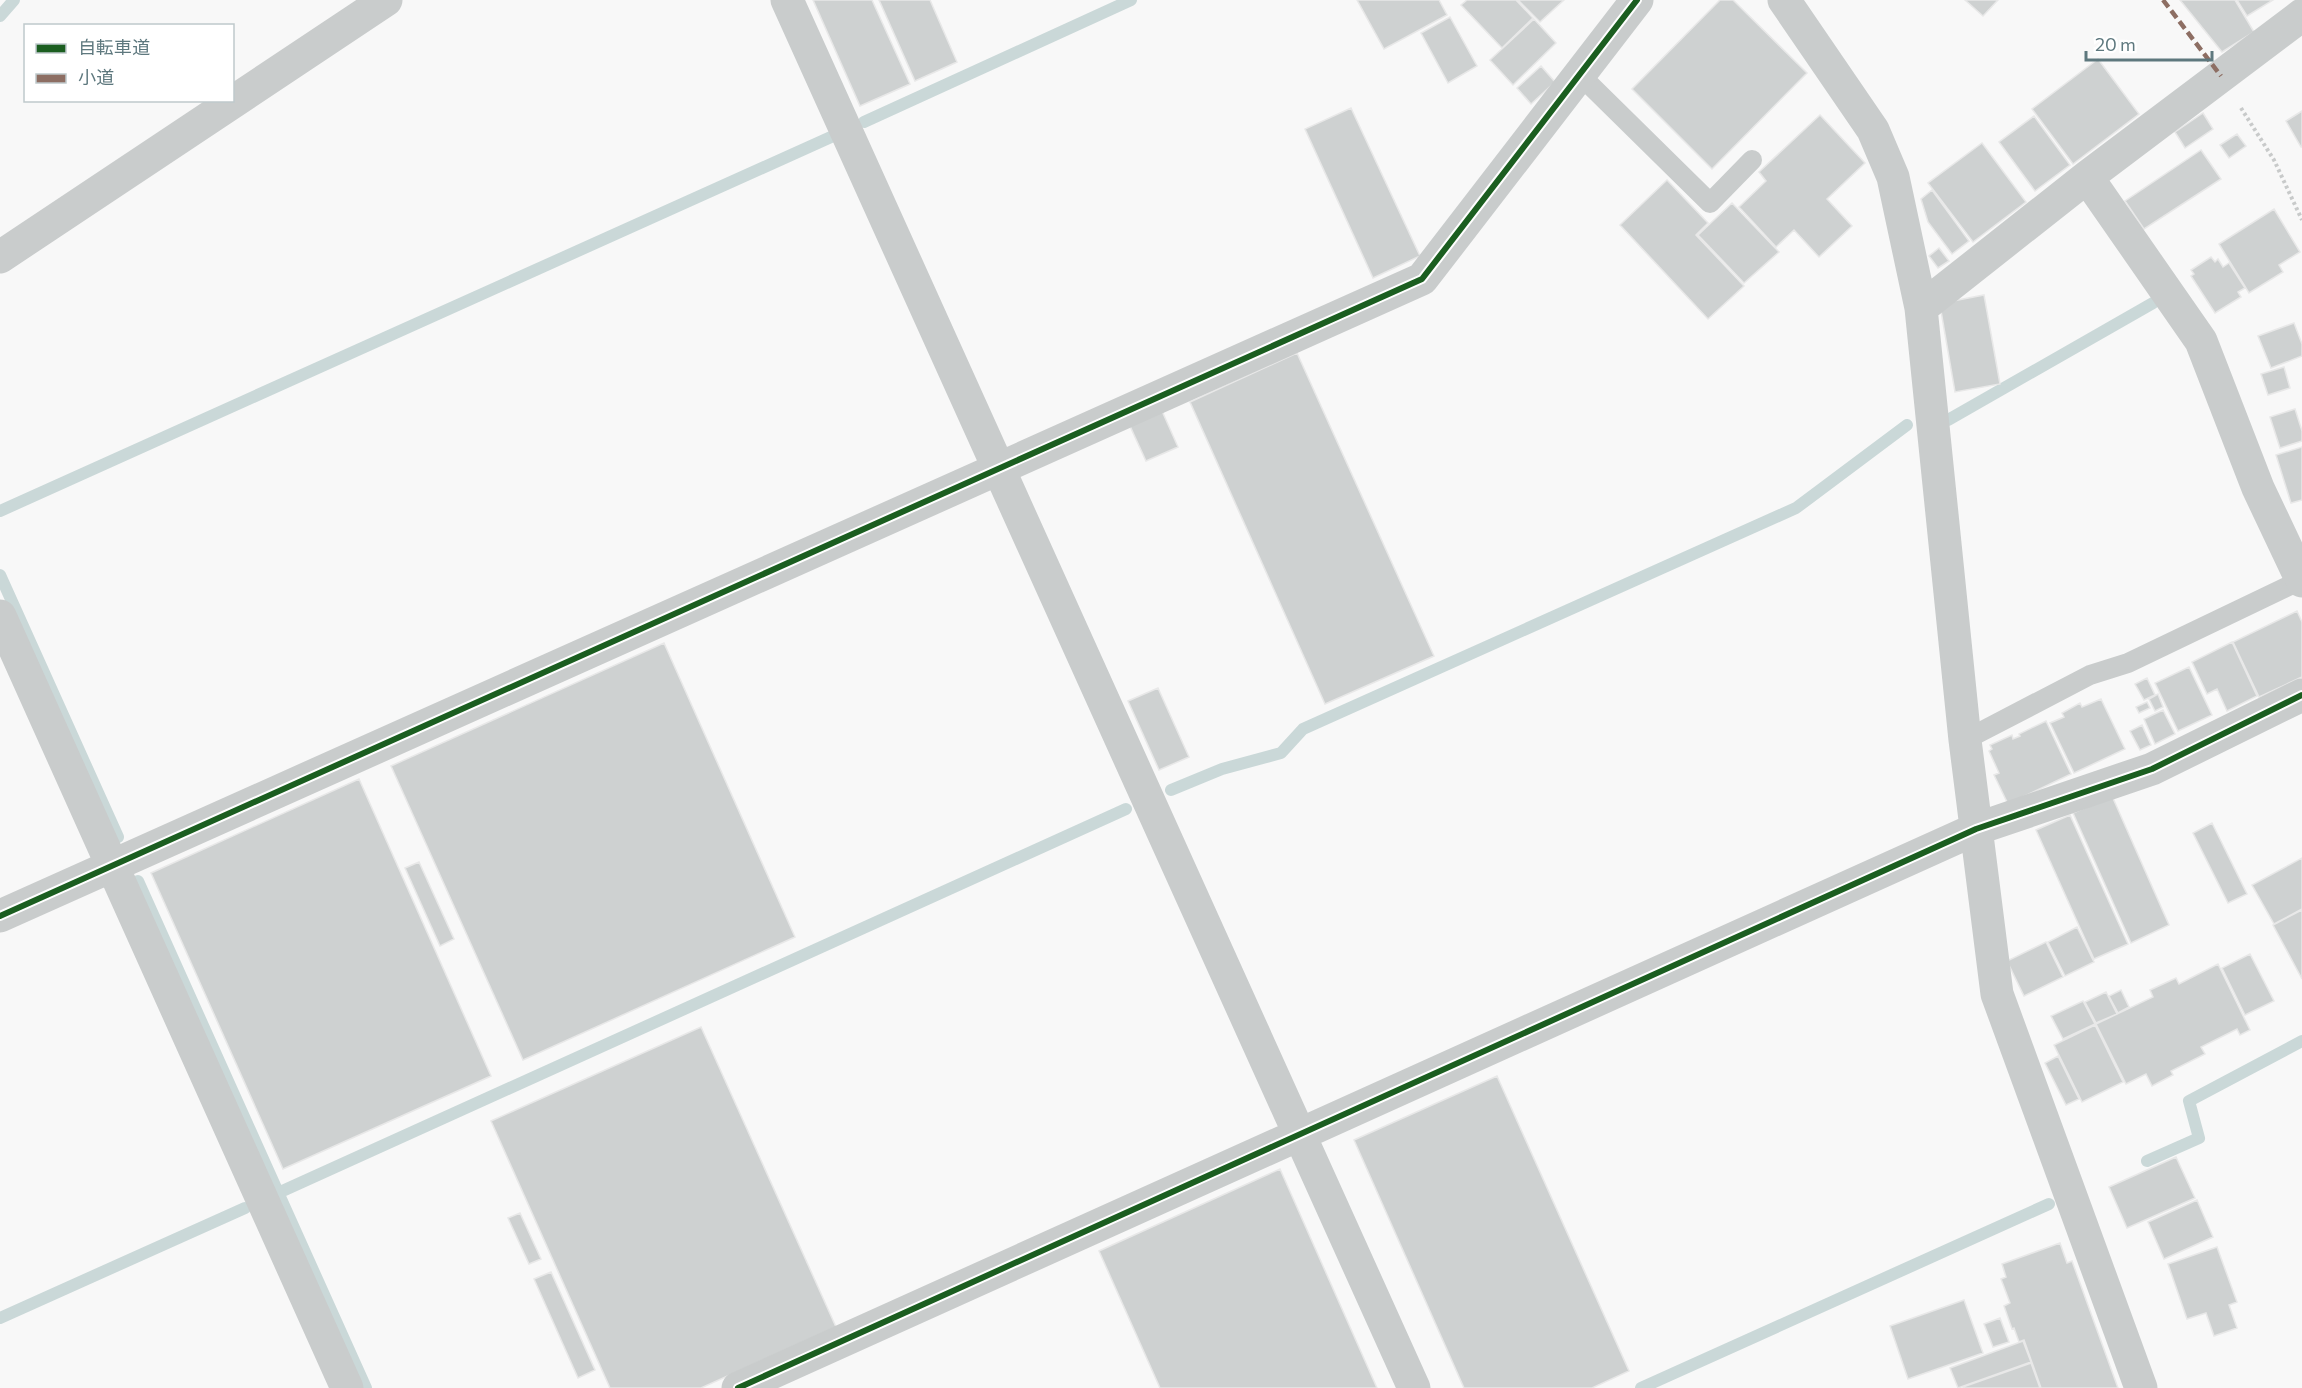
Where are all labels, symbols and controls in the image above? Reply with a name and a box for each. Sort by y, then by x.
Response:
legend [24,24,234,102]
scale bar [2086,24,2212,62]
text: 20 m [2095,33,2136,55]
text: 自転車道 [78,36,150,58]
text: 小道 [78,66,114,88]

